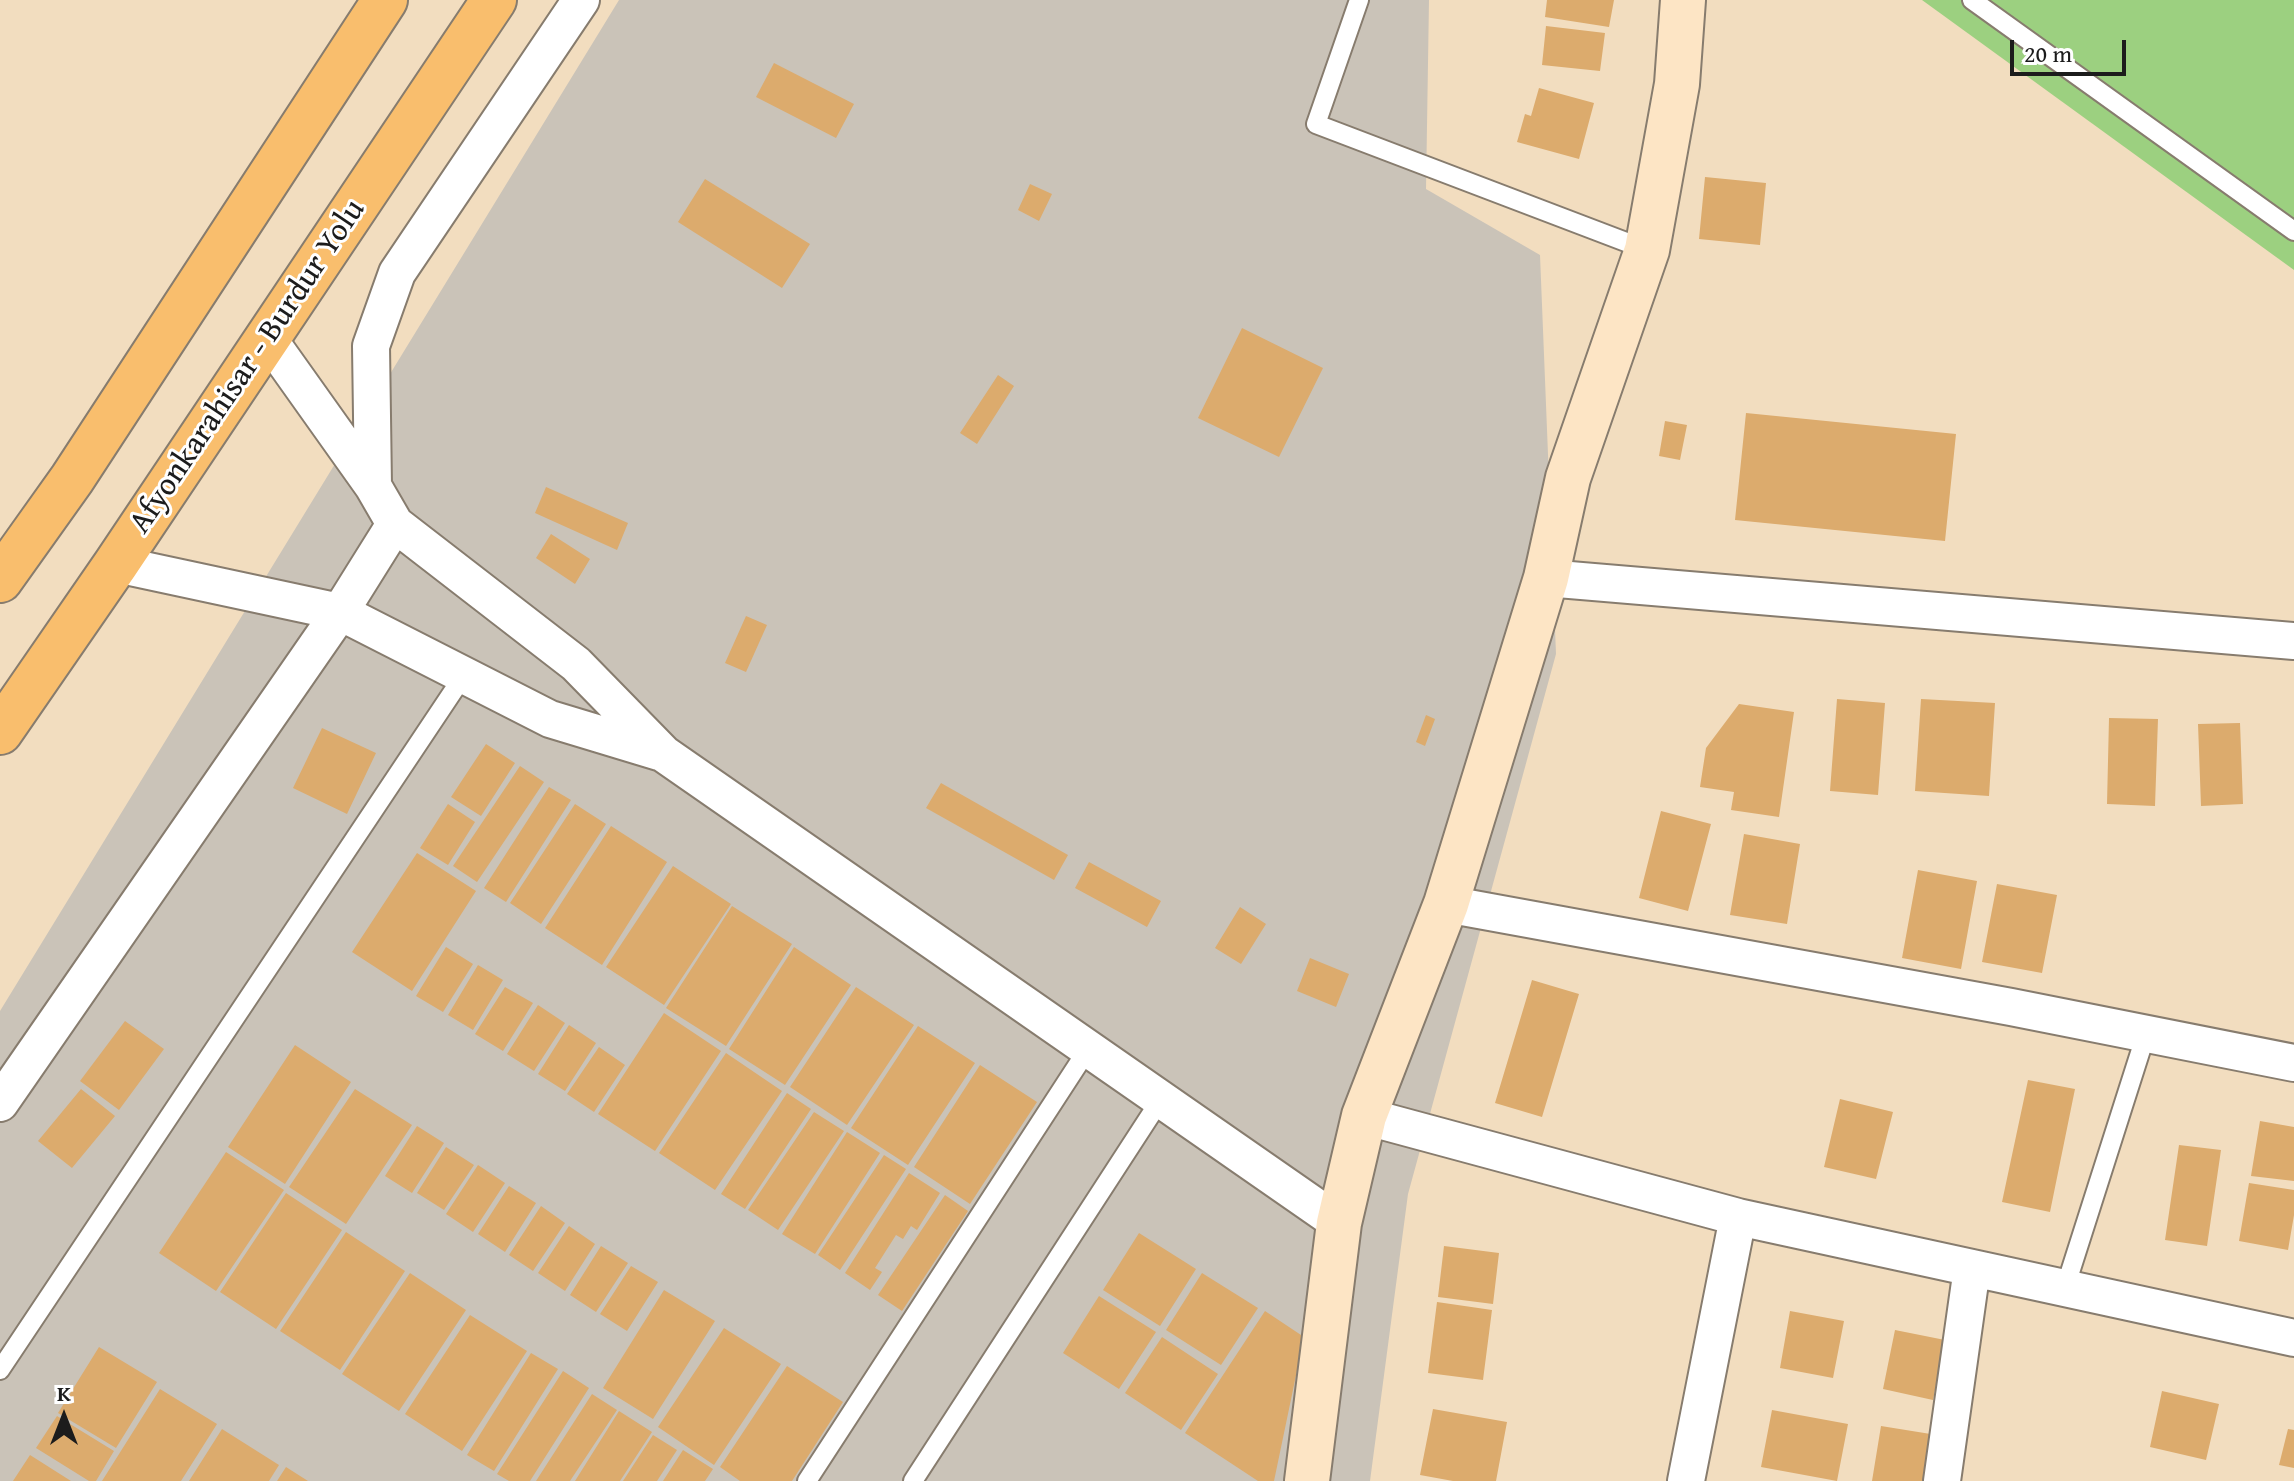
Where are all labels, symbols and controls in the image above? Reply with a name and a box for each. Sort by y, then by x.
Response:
scale bar [2014,24,2130,74]
text: 20 m [2024,36,2072,71]
street label: Afyonkarahisar - Burdur Yolu [122,193,374,541]
north arrow [24,1377,104,1457]
text: K [57,1377,71,1409]

